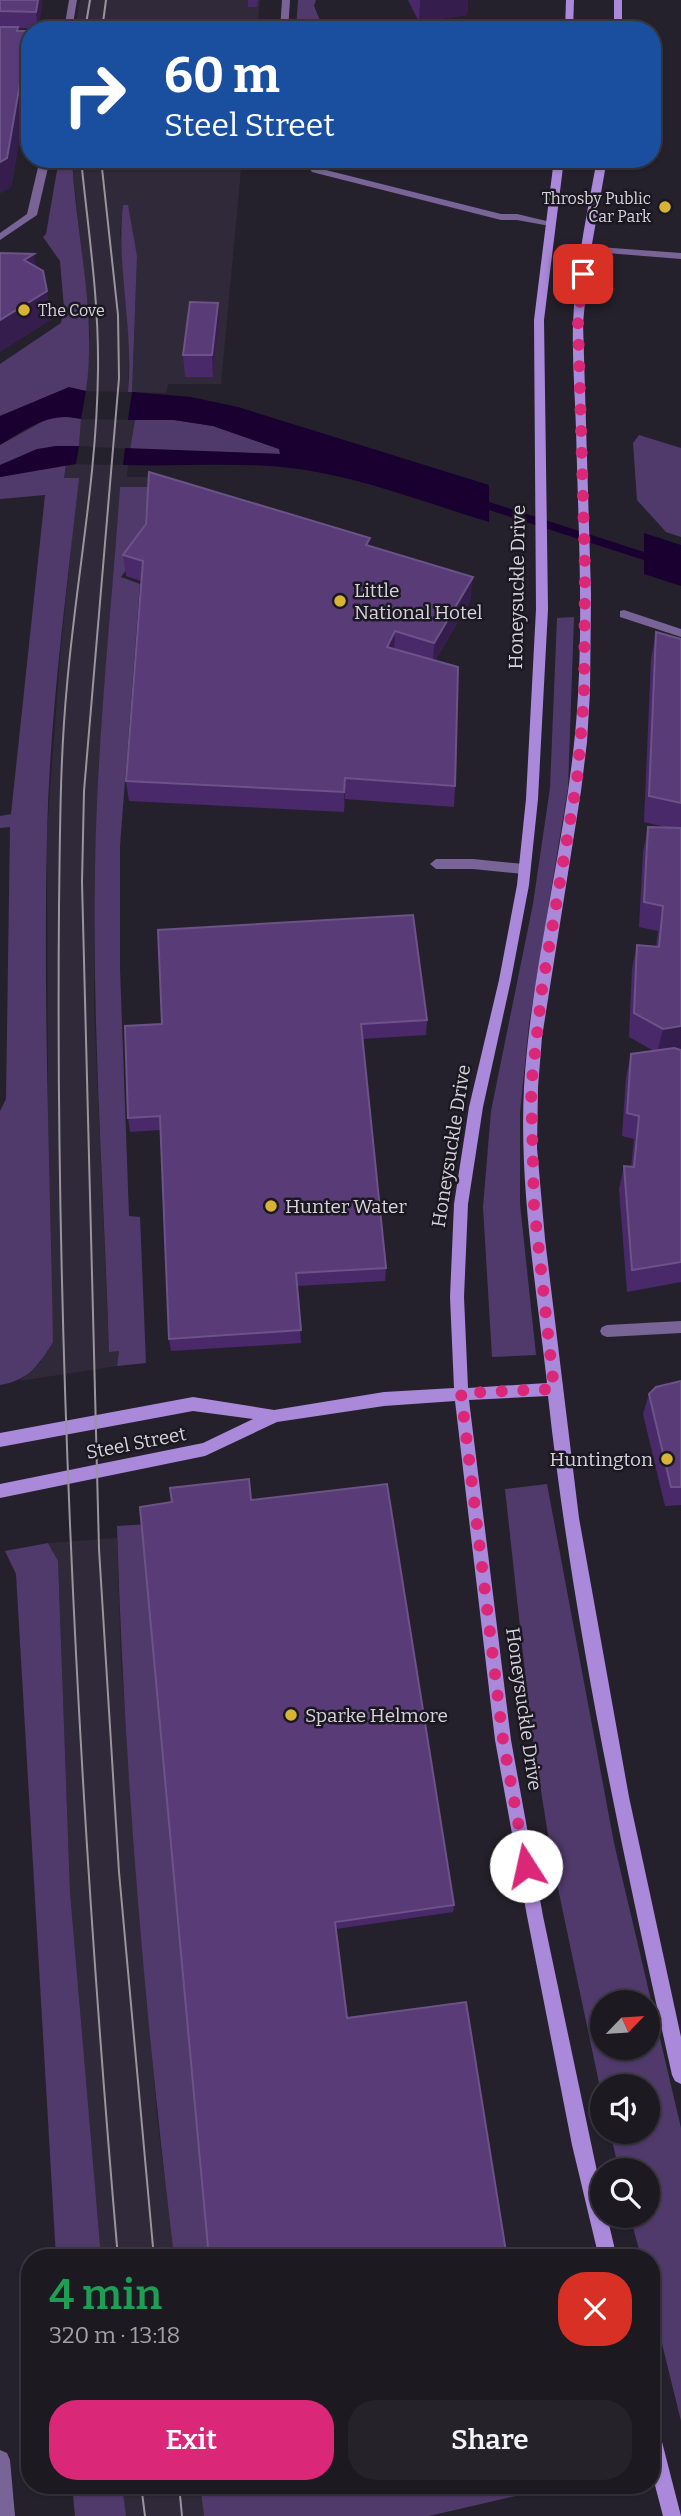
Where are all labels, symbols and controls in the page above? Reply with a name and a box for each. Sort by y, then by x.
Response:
text: 60 m [164,46,280,105]
icon: right [49,49,140,140]
text: Steel Street [164,106,335,144]
place label: Throsby Public Car Park [542,189,651,226]
marker: Throsby Public Car Park [657,199,673,215]
pin [553,244,613,304]
icon: arrive [564,255,602,293]
place label: The Cove [38,301,105,320]
marker: The Cove [16,302,32,318]
street label: Honeysuckle Drive [504,505,530,669]
place label: Little National Hotel [354,579,483,624]
marker: Little National Hotel [332,593,348,609]
street label: Honeysuckle Drive [427,1063,475,1229]
place label: Hunter Water [285,1195,407,1218]
marker: Hunter Water [263,1198,279,1214]
street label: Steel Street [84,1422,188,1464]
place label: Huntington [549,1448,653,1471]
marker: Huntington [659,1451,675,1467]
street label: Honeysuckle Drive [501,1626,547,1792]
place label: Sparke Helmore [305,1704,448,1727]
marker: Sparke Helmore [283,1707,299,1723]
position arrow [489,1829,563,1903]
north arrow [590,1990,660,2060]
map controls [590,1990,660,2228]
button: sound [590,2074,660,2144]
button: search [590,2158,660,2228]
text: 4 min [49,2270,162,2320]
button: close [558,2272,632,2346]
text: 320 m · 13:18 [49,2321,180,2349]
button: Exit [49,2400,334,2480]
button: Share [348,2400,632,2480]

